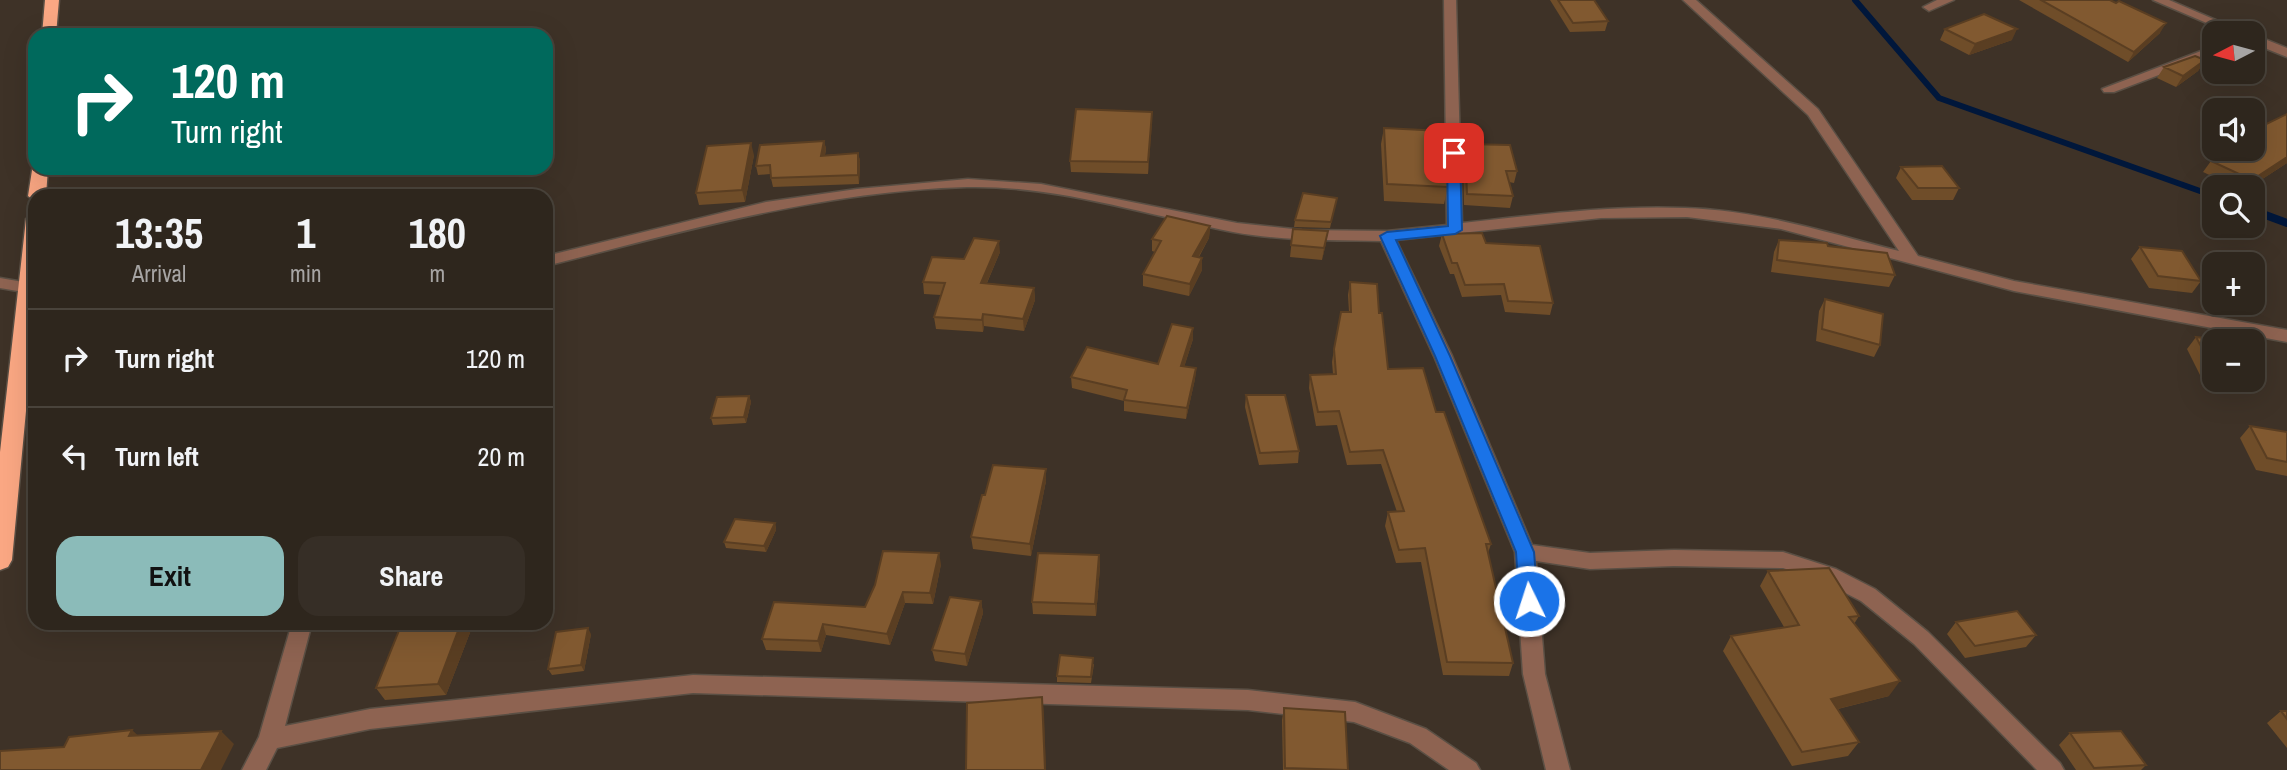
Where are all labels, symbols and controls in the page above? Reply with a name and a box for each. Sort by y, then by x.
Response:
north arrow [2202,21,2264,84]
map controls [2202,21,2265,392]
text: 120 m [171,47,285,113]
icon: right [56,56,147,147]
button: sound [2202,98,2265,161]
text: Turn right [171,110,283,153]
pin [1424,123,1484,183]
icon: arrive [1435,134,1473,172]
button: search [2202,175,2265,238]
text: 13:35 [115,205,203,261]
text: 1 [296,205,315,261]
text: 180 [409,205,466,261]
button: + [2202,252,2265,315]
text: Arrival [132,258,186,289]
text: min [290,258,322,289]
text: m [429,258,445,289]
button: − [2202,329,2265,392]
icon: right [56,339,94,377]
text: Turn right [115,341,214,376]
text: 120 m [466,341,525,376]
icon: left [56,437,94,475]
text: Turn left [115,439,199,474]
text: 20 m [478,439,525,474]
button: Exit [56,536,284,616]
button: Share [298,536,525,616]
position arrow [1492,564,1566,638]

